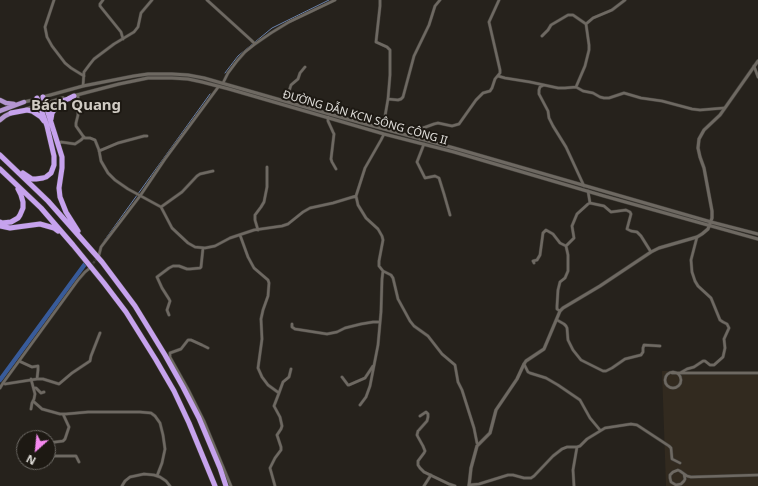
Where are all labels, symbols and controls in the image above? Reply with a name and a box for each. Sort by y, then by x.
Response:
street label: ĐƯỜNG DẪN KCN SÔNG CÔNG II [281,88,449,148]
district label: Bách Quang [31,97,121,115]
north arrow [16,430,56,470]
text: N [23,452,38,469]

